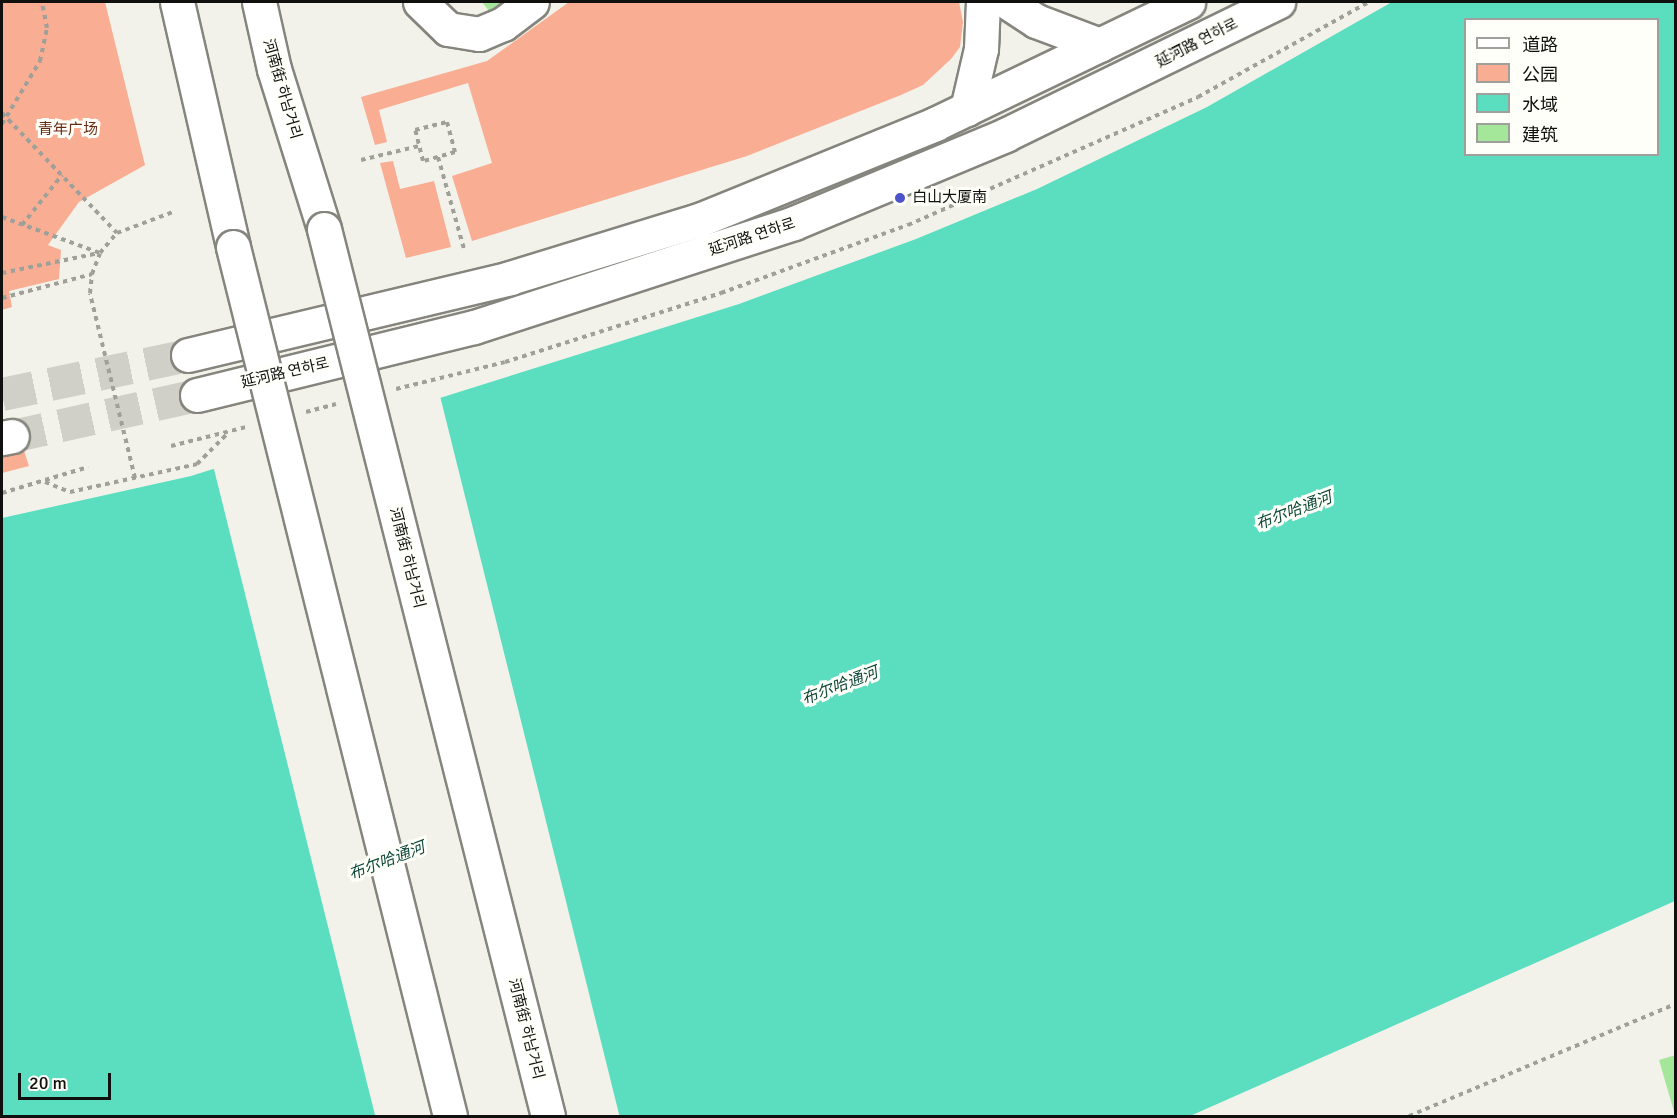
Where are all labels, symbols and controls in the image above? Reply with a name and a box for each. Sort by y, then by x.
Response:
street label: 延河路 연하로 [1153,15,1241,71]
legend [1464,18,1659,156]
text: 道路 [1522,34,1558,56]
street label: 河南街 하남거리 [259,37,305,141]
text: 公园 [1522,64,1558,86]
text: 水域 [1522,94,1558,116]
park label: 青年广场 [38,121,98,139]
text: 建筑 [1522,124,1558,146]
place label: 白山大厦南 [912,189,987,207]
marker: 白山大厦南 [893,191,907,205]
street label: 延河路 연하로 [707,215,797,259]
street label: 延河路 연하로 [239,354,331,392]
water label: 布尔哈通河 [1253,488,1335,534]
street label: 河南街 하남거리 [386,506,428,610]
water label: 布尔哈通河 [799,663,881,709]
water label: 布尔哈通河 [346,838,428,884]
street label: 河南街 하남거리 [505,977,547,1081]
scale bar [21,1061,114,1099]
text: 20 m [29,1072,67,1094]

